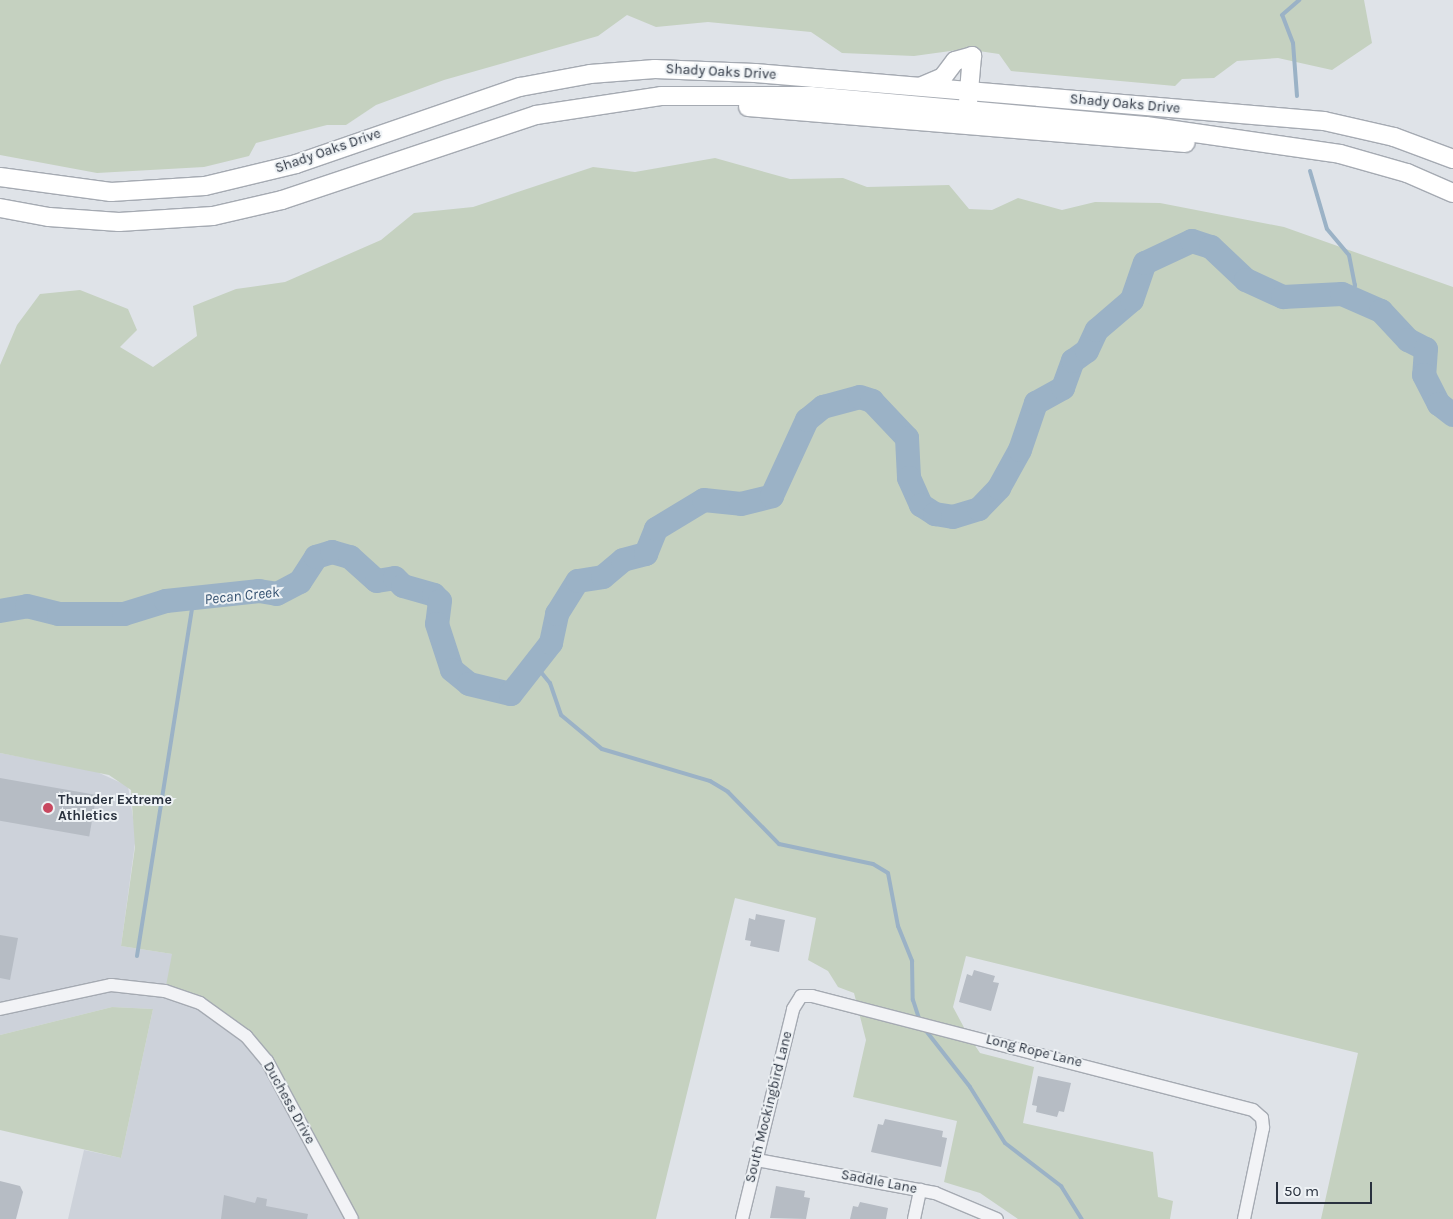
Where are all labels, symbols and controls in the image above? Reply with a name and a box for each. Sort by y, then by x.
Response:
street label: Shady Oaks Drive [665,61,777,83]
street label: Shady Oaks Drive [1069,91,1181,117]
street label: Shady Oaks Drive [273,125,383,177]
water label: Pecan Creek [204,583,280,609]
place label: Thunder Extreme Athletics [58,792,172,824]
marker: Thunder Extreme Athletics [42,802,54,814]
street label: South Mockingbird Lane [742,1029,796,1185]
street label: Long Rope Lane [984,1031,1084,1071]
street label: Duchess Drive [260,1059,318,1147]
street label: Saddle Lane [840,1166,918,1198]
scale bar [1278,1172,1374,1204]
text: 50 m [1284,1182,1319,1200]

